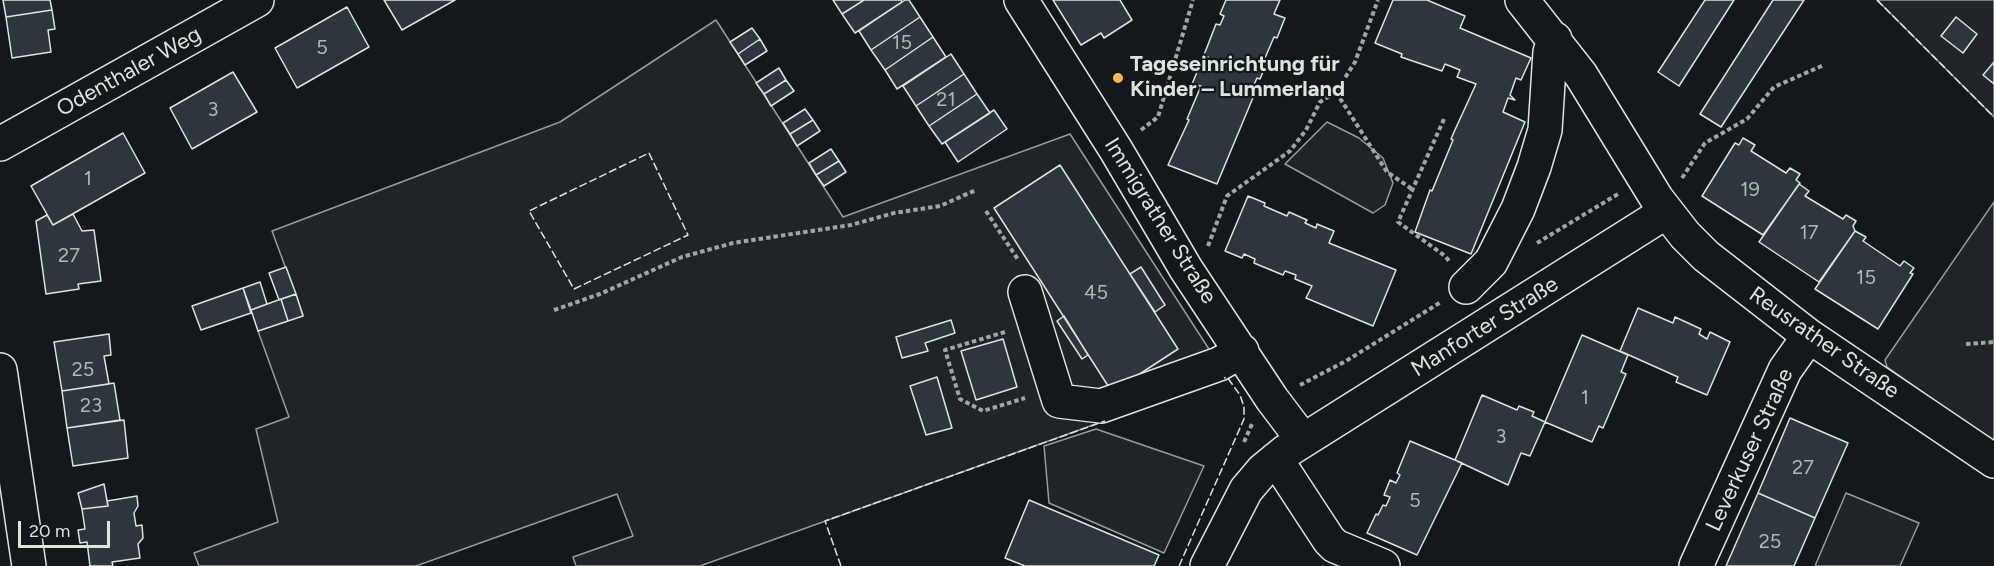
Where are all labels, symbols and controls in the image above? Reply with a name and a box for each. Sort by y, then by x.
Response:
street label: Odenthaler Weg [52,21,206,123]
house number: 15 [892,31,912,55]
house number: 5 [316,36,328,60]
place label: Tageseinrichtung für Kinder – Lummerland [1130,52,1345,104]
marker: Tageseinrichtung für Kinder – Lummerland [1111,71,1125,85]
house number: 21 [936,88,956,112]
house number: 3 [208,98,218,122]
street label: Immigrather Straße [1098,133,1222,309]
house number: 1 [84,167,92,191]
house number: 19 [1740,178,1760,202]
house number: 17 [1800,221,1818,245]
house number: 27 [58,244,80,268]
house number: 15 [1856,266,1876,290]
street label: Manforter Straße [1407,271,1563,383]
house number: 45 [1084,281,1108,305]
street label: Reusrather Straße [1744,281,1904,405]
house number: 25 [72,358,94,382]
street label: Leverkuser Straße [1701,364,1799,536]
house number: 1 [1581,386,1589,410]
house number: 23 [80,394,102,418]
house number: 3 [1496,425,1506,449]
house number: 27 [1792,456,1814,480]
house number: 5 [1409,489,1421,513]
scale bar [21,509,112,547]
text: 20 m [29,520,70,542]
house number: 25 [1759,530,1781,554]

